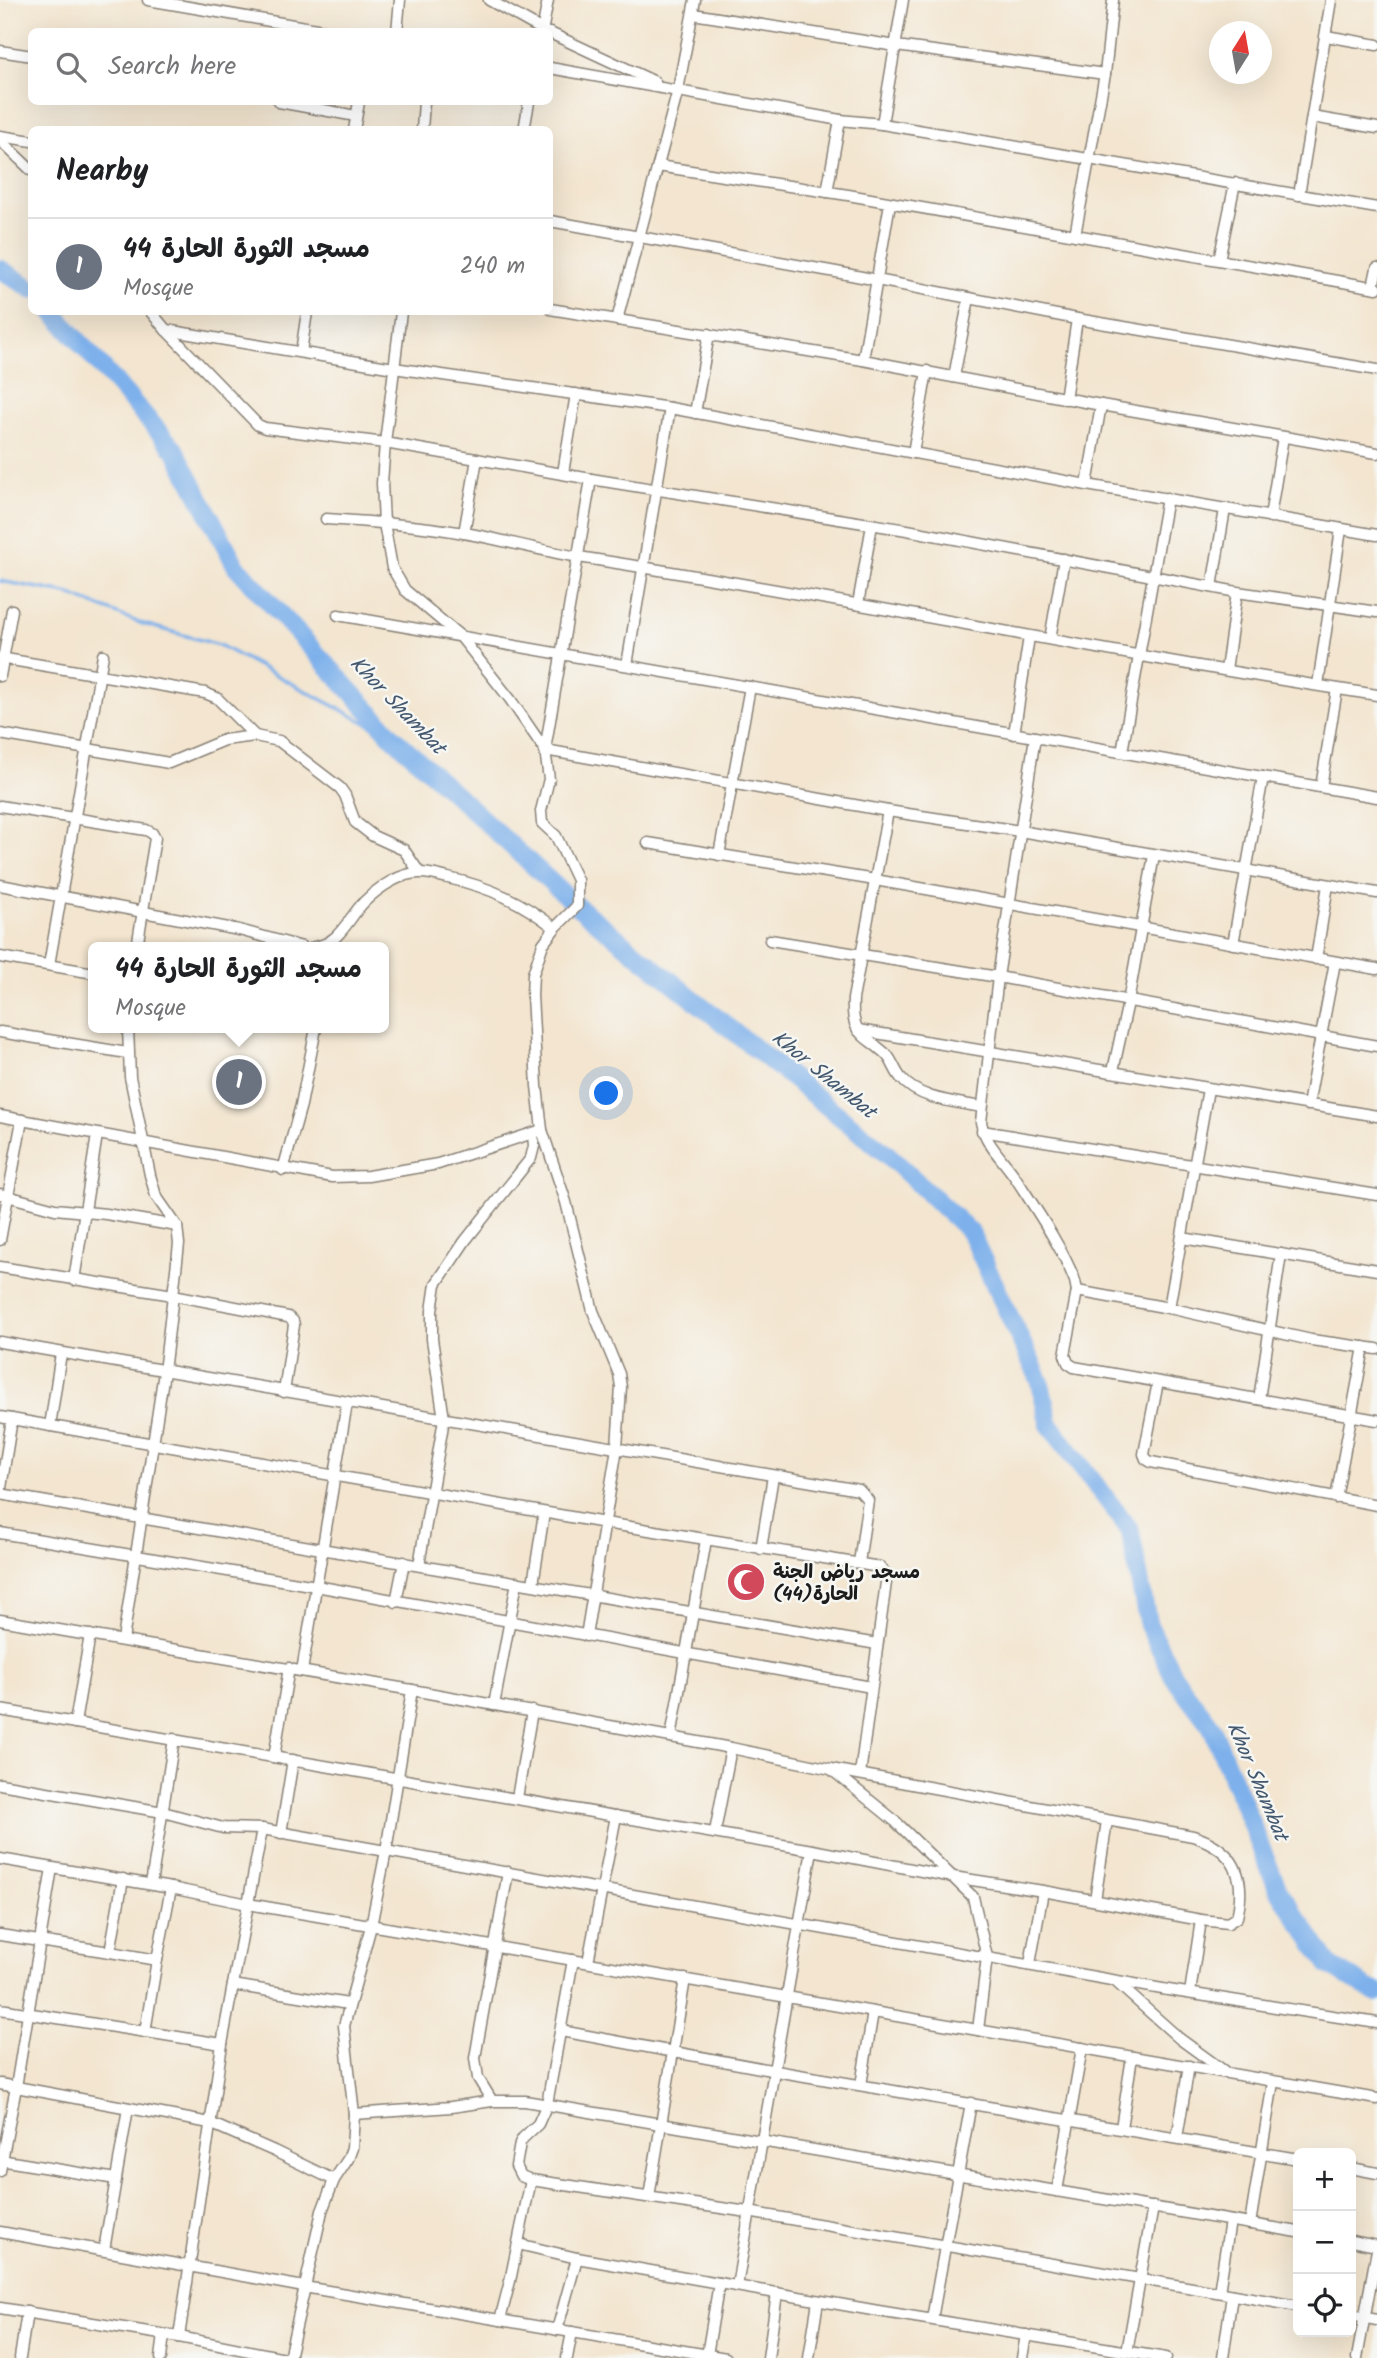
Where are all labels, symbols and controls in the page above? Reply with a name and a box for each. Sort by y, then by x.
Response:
north arrow [1209,21,1272,84]
search box [28,28,553,105]
text: Search here [108,46,236,88]
icon: search [52,48,90,86]
text: Nearby [56,148,148,196]
text: مسجد الثورة الحارة 44 [123,229,370,271]
text: 1 [76,249,82,285]
text: 240 m [460,249,525,285]
text: Mosque [123,271,194,307]
water label: Khor Shambat [341,649,455,765]
popup [88,942,389,1033]
text: مسجد الثورة الحارة 44 [115,949,362,991]
text: Mosque [115,991,186,1027]
water label: Khor Shambat [764,1023,885,1130]
pin: 1 [216,1056,262,1108]
your location [589,1076,623,1110]
place label: مسجد رياض الجنة الحارة(44) [773,1558,920,1610]
mosque icon: مسجد رياض الجنة الحارة(44) [725,1561,767,1603]
water label: Khor Shambat [1217,1717,1298,1849]
map controls [1293,2148,1356,2337]
button: + [1293,2148,1356,2211]
button: − [1293,2211,1356,2274]
button: locate [1293,2274,1356,2337]

